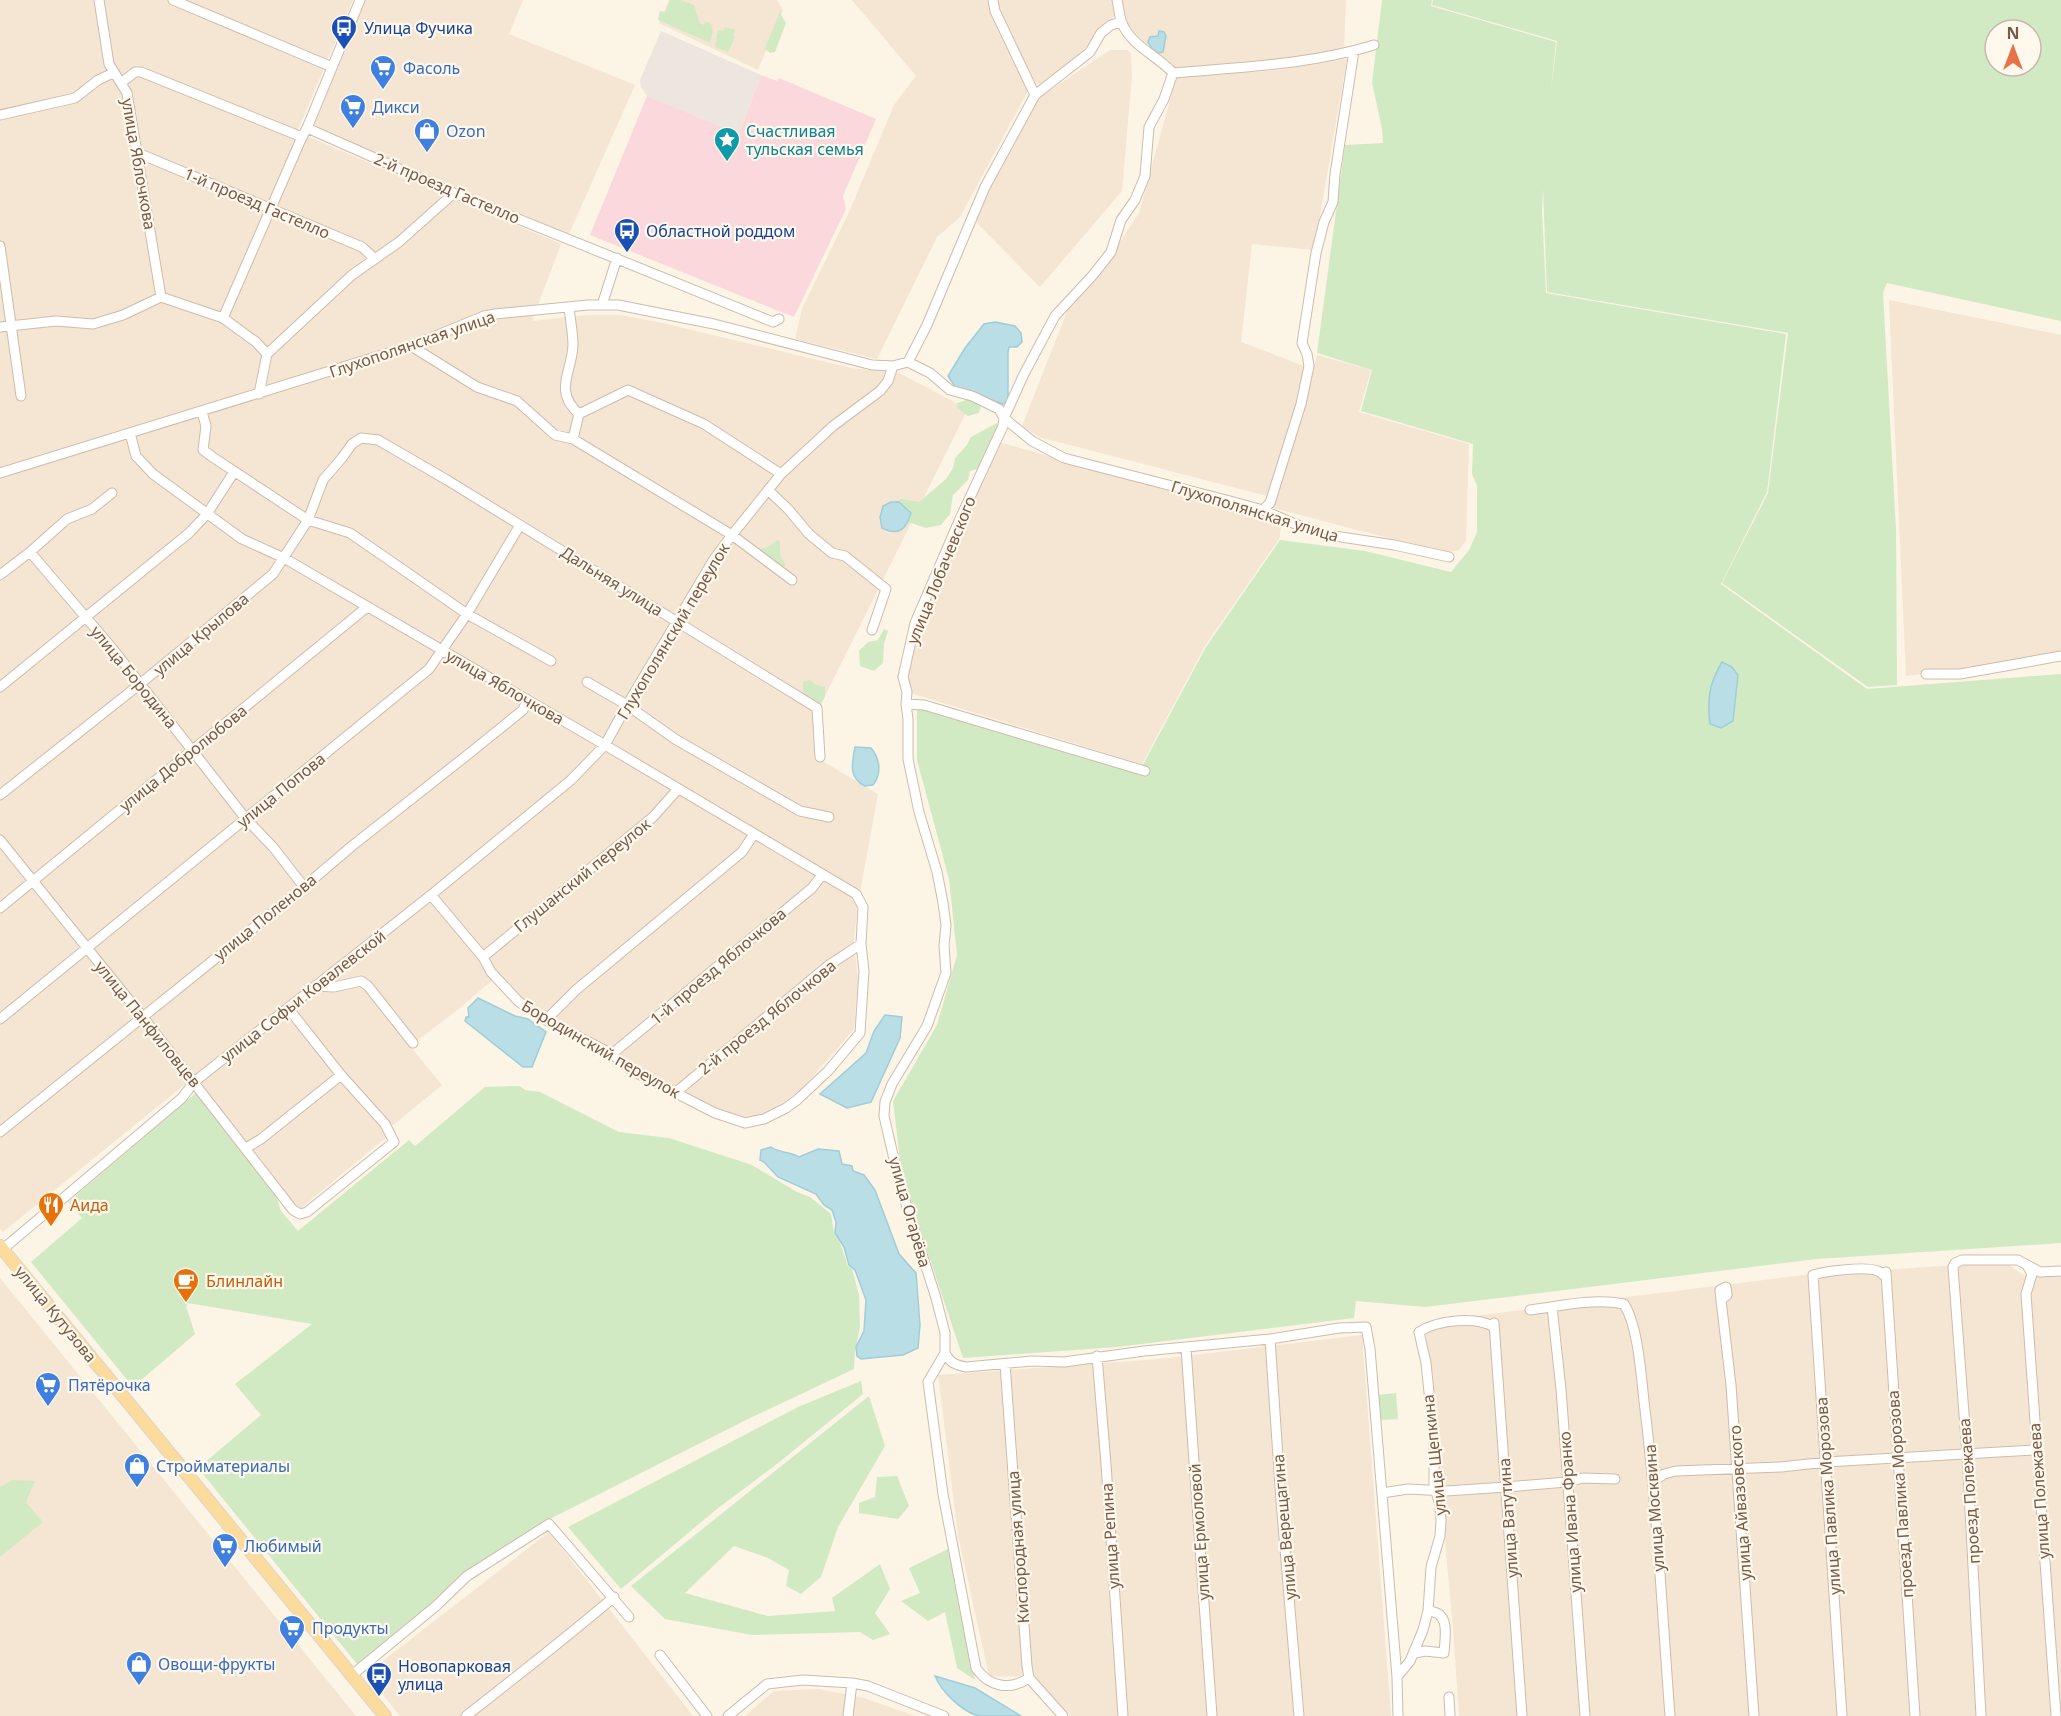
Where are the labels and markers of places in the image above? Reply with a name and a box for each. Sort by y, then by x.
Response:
bus stop icon: Улица Фучика [329,13,359,51]
place label: Улица Фучика [364,17,473,39]
supermarket icon: Фасоль [368,53,398,91]
place label: Фасоль [403,57,460,79]
supermarket icon: Дикси [338,92,368,130]
place label: Дикси [372,96,420,118]
shop icon: Ozon [412,116,442,154]
place label: Ozon [446,120,486,142]
place label: Счастливая тульская семья [746,120,864,160]
place icon: Счастливая тульская семья [712,125,742,163]
bus stop icon: Областной роддом [612,216,642,254]
place label: Областной роддом [646,220,795,242]
restaurant icon: Аида [36,1190,66,1228]
place label: Аида [70,1194,109,1216]
cafe icon: Блинлайн [171,1266,201,1304]
place label: Блинлайн [206,1270,283,1292]
supermarket icon: Пятёрочка [33,1370,63,1408]
place label: Пятёрочка [68,1374,151,1396]
shop icon: Стройматериалы [122,1451,152,1489]
place label: Стройматериалы [156,1455,290,1477]
supermarket icon: Любимый [210,1531,240,1569]
place label: Любимый [244,1535,322,1557]
supermarket icon: Продукты [277,1613,307,1651]
place label: Продукты [312,1617,389,1639]
shop icon: Овощи-фрукты [124,1649,154,1687]
place label: Овощи-фрукты [158,1653,275,1675]
place label: Новопарковая улица [398,1655,511,1695]
bus stop icon: Новопарковая улица [364,1660,394,1698]

